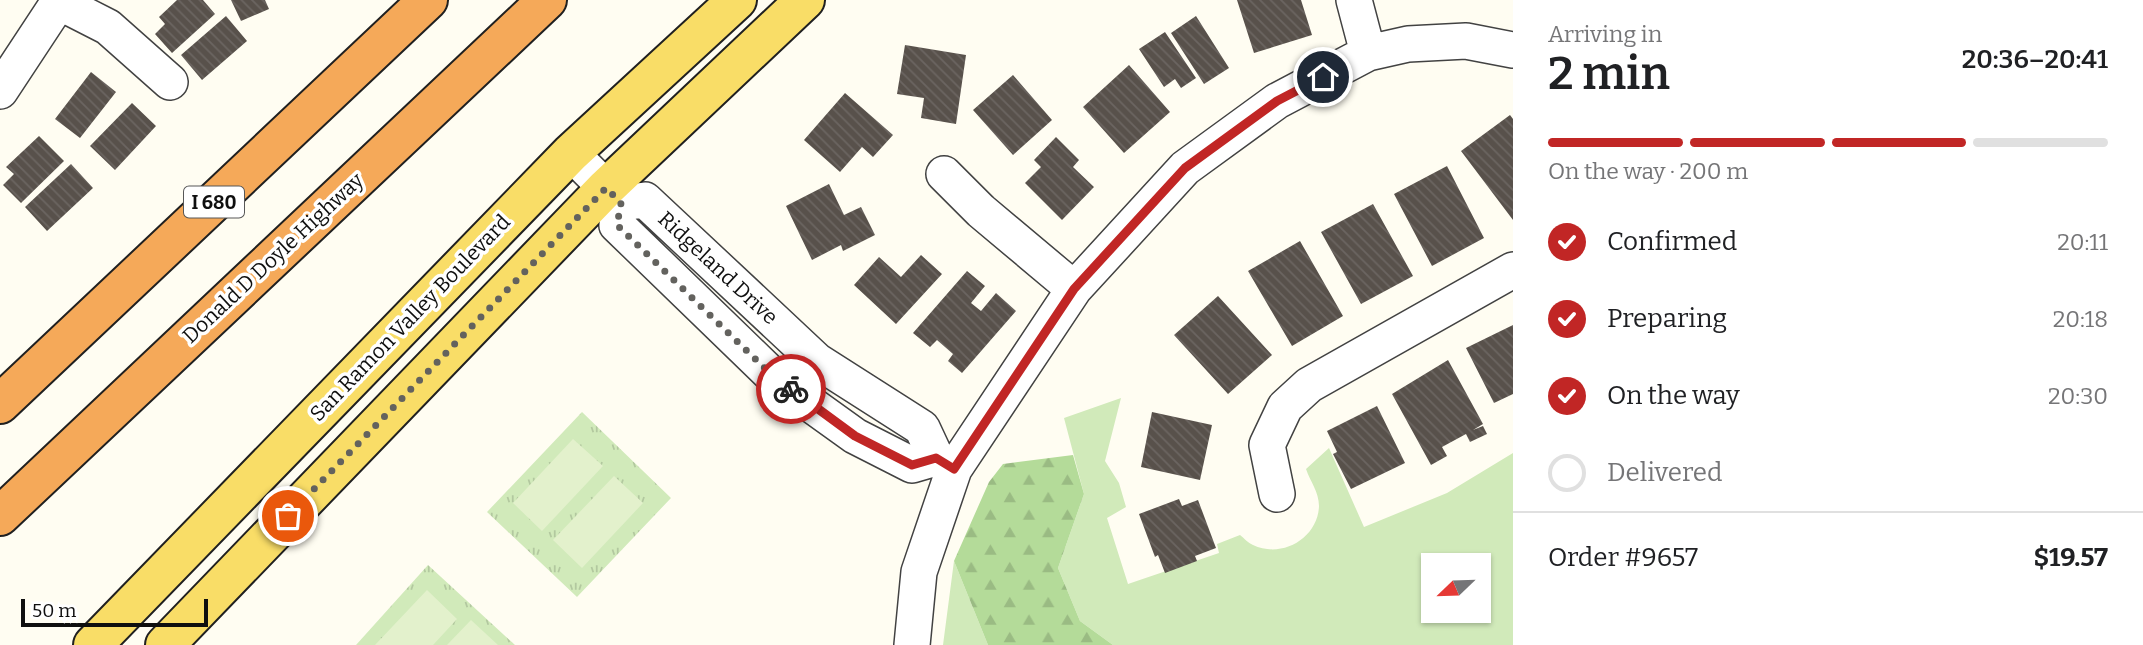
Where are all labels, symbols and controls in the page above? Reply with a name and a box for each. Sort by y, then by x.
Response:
text: Arriving in [1548,20,1662,48]
text: 20:36–20:41 [1962,44,2108,75]
text: 2 min [1548,46,1670,101]
pin [1293,47,1353,107]
icon: home [1304,58,1342,96]
text: On the way · 200 m [1548,157,1748,185]
street label: Donald D Doyle Highway [177,167,370,349]
road number: I 680 [184,186,244,218]
street label: Ridgeland Drive [653,206,783,330]
street label: San Ramon Valley Boulevard [304,209,516,427]
icon: check [1548,223,1586,261]
text: Confirmed [1607,226,1737,257]
text: 20:11 [2057,228,2108,256]
icon: check [1548,300,1586,338]
text: Preparing [1607,303,1727,334]
text: 20:18 [2053,305,2108,333]
courier [756,354,826,424]
icon: bike [772,370,810,408]
icon: check [1548,377,1586,415]
text: On the way [1607,380,1740,411]
text: 20:30 [2048,382,2108,410]
text: Delivered [1607,457,1722,488]
pin [258,486,318,546]
icon: bag [269,497,307,535]
text: Order #9657 [1548,542,1698,573]
text: $19.57 [2033,542,2108,573]
north arrow [1421,553,1491,623]
map controls [1421,553,1491,623]
scale bar [21,596,208,628]
text: 50 m [32,599,76,622]

